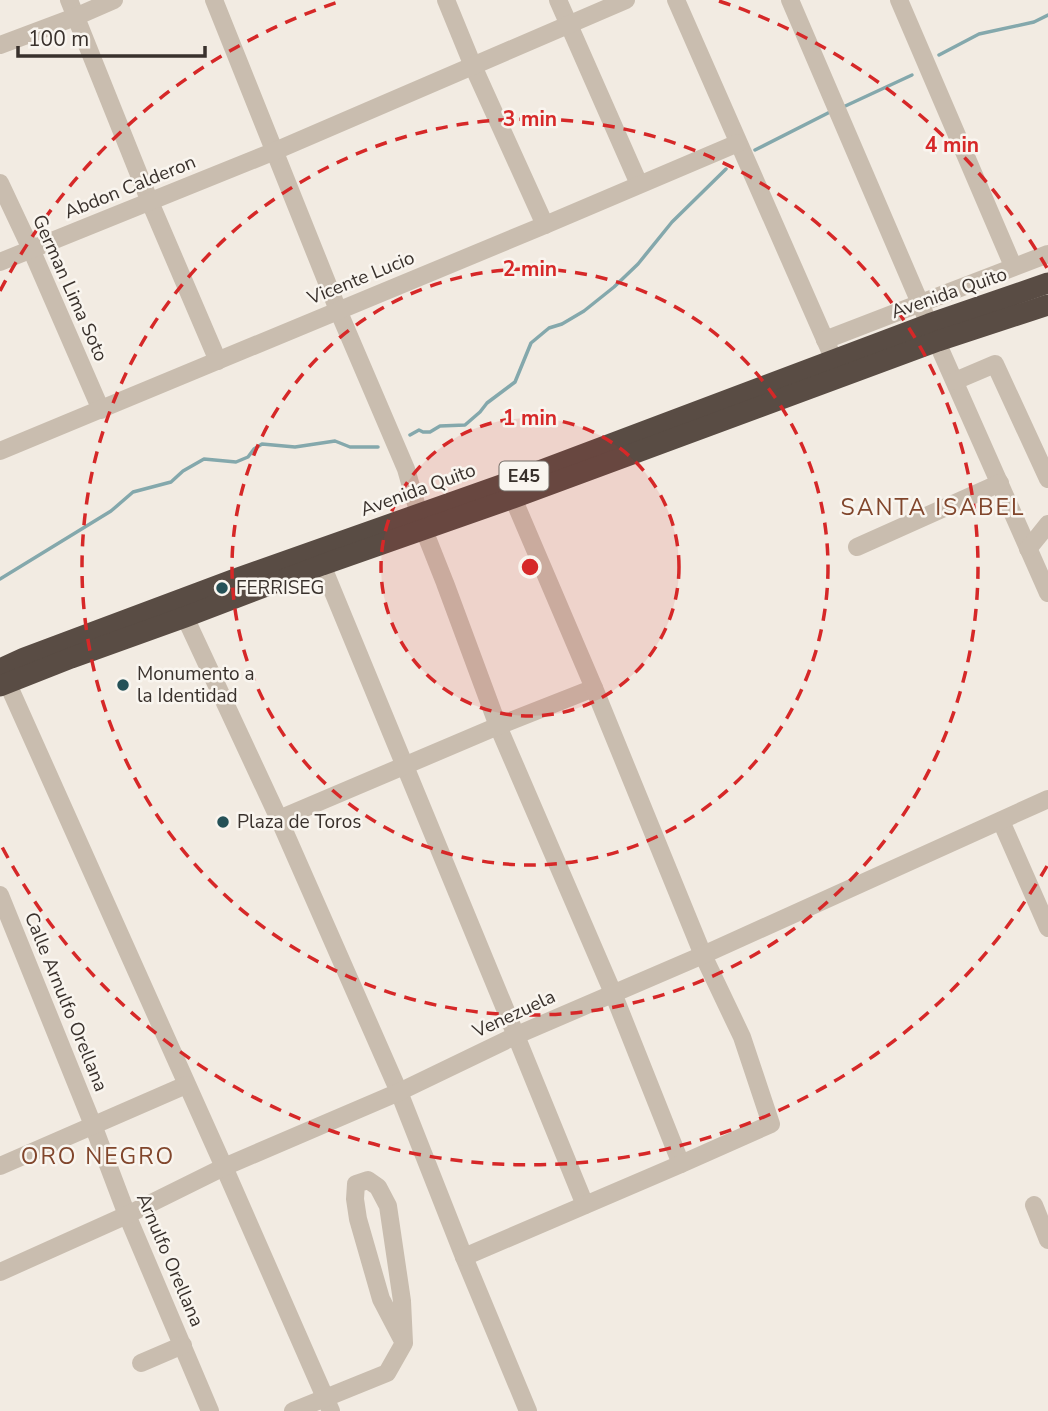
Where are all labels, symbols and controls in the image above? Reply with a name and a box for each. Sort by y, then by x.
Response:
scale bar [18,14,205,58]
text: 100 m [28,25,89,53]
text: 3 min [503,105,557,133]
text: 4 min [925,131,979,159]
street label: Abdon Calderon [60,149,200,225]
street label: German Lima Soto [26,211,114,365]
street label: Vicente Lucio [303,245,418,312]
text: 2 min [503,255,557,283]
street label: Avenida Quito [888,261,1010,325]
text: 1 min [503,404,557,432]
street label: Avenida Quito [357,457,479,523]
road number: E45 [500,462,548,490]
district label: SANTA ISABEL [841,492,1025,523]
centre of rings [518,555,542,579]
place label: FERRISEG [236,575,324,601]
marker: FERRISEG [214,580,230,596]
place label: Monumento a la Identidad [137,661,255,709]
marker: Monumento a la Identidad [115,677,131,693]
place label: Plaza de Toros [237,809,361,835]
marker: Plaza de Toros [215,814,231,830]
street label: Calle Arnulfo Orellana [18,908,114,1096]
street label: Venezuela [468,984,559,1045]
district label: ORO NEGRO [21,1141,175,1172]
street label: Arnulfo Orellana [130,1189,210,1331]

